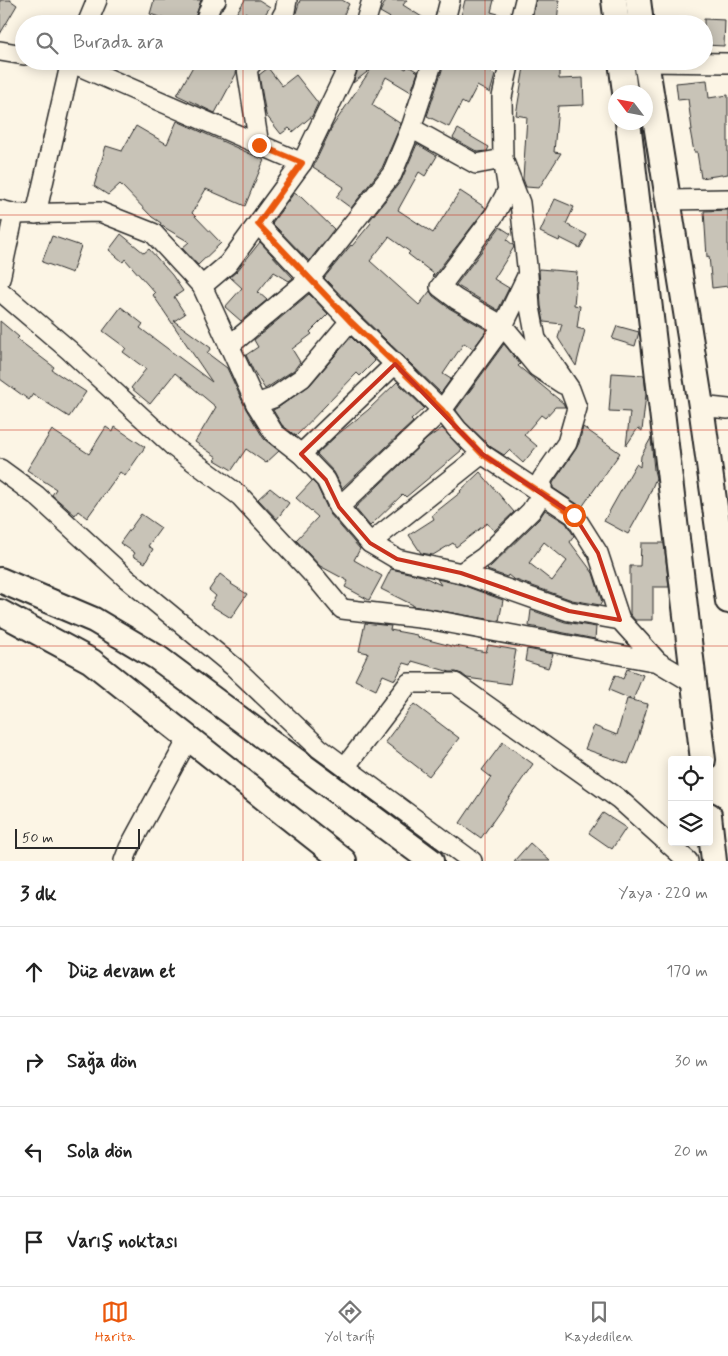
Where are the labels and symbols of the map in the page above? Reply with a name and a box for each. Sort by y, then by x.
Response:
north arrow [608,85,653,130]
route end [248,134,271,157]
route start [563,504,586,527]
scale bar [15,826,140,849]

